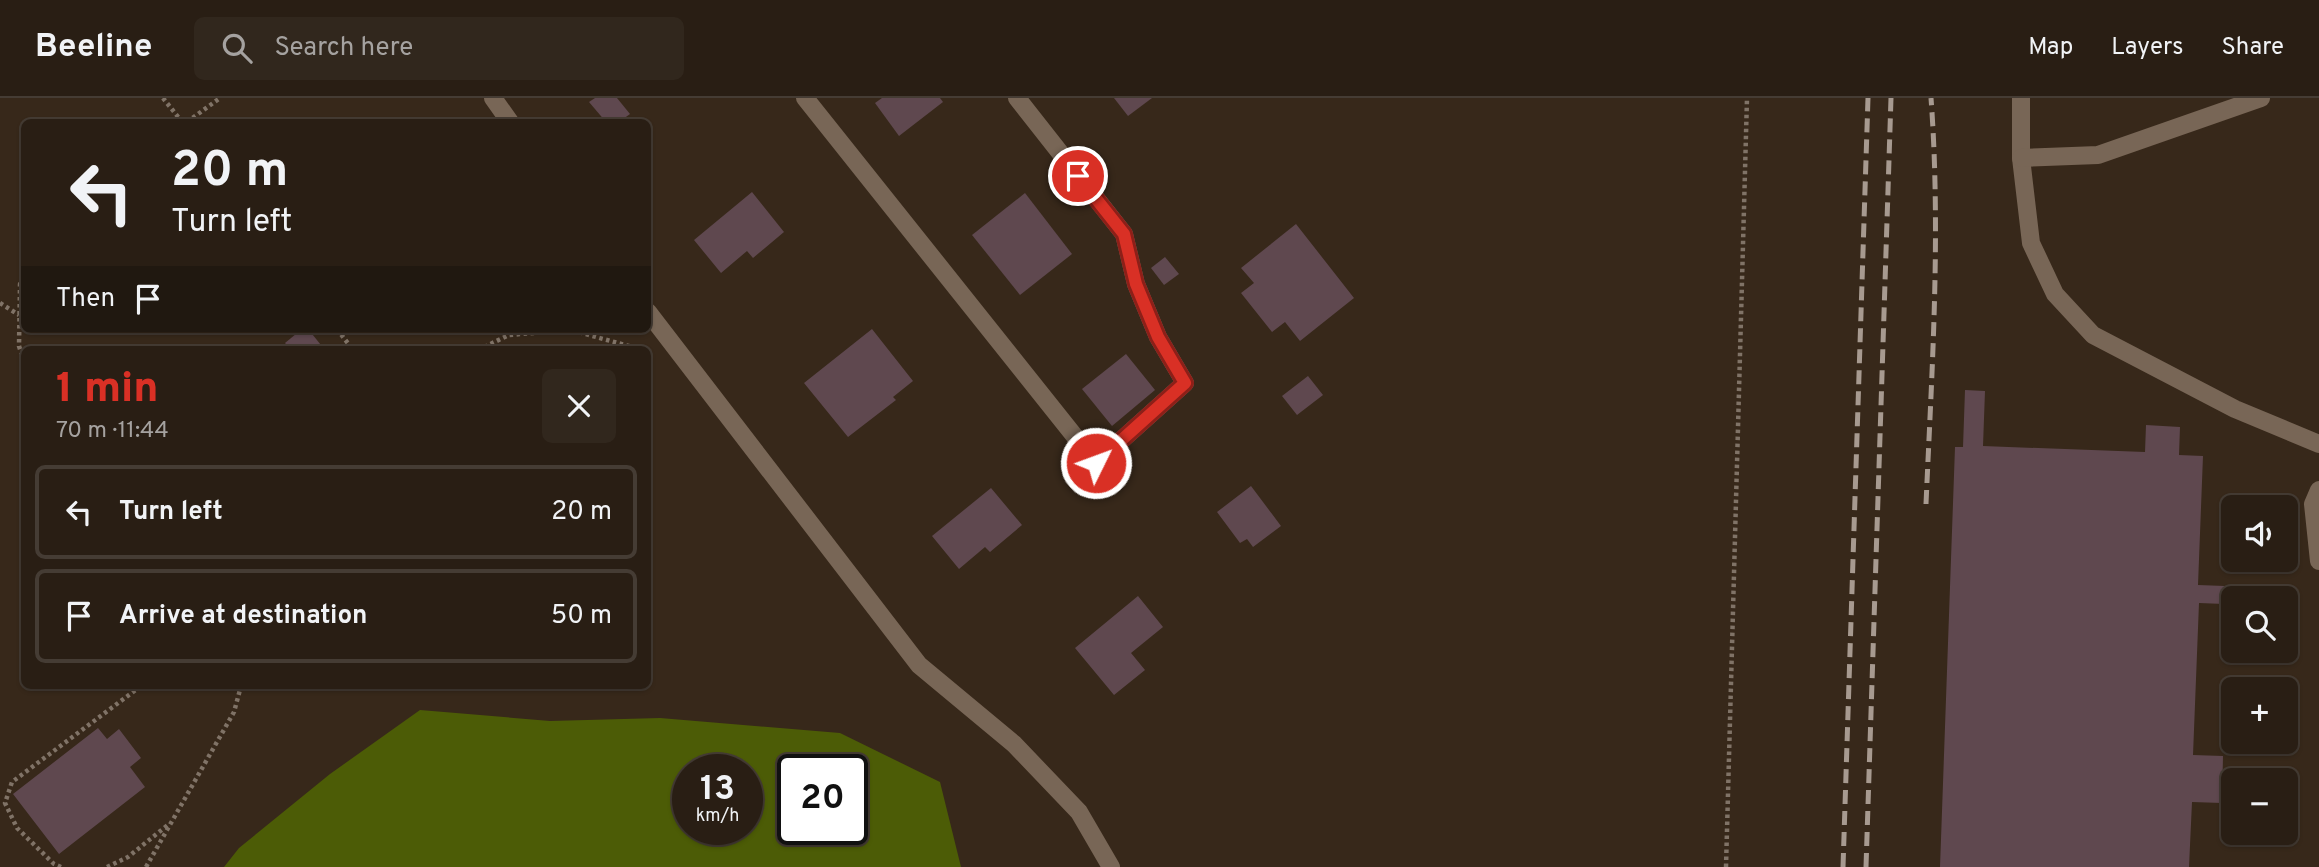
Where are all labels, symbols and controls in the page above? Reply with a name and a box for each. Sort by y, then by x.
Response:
search box [194,17,684,80]
text: Beeline [35,27,152,69]
icon: search [218,29,256,67]
text: Search here [274,32,413,65]
text: Map [2028,33,2073,63]
text: Layers [2111,33,2183,63]
text: Share [2221,33,2284,63]
text: 20 m [171,142,288,204]
pin [1048,146,1108,206]
icon: left [56,147,147,238]
icon: arrive [1059,157,1097,195]
text: Turn left [171,203,292,243]
icon: arrive [129,280,167,318]
text: Then [56,283,115,316]
text: 1 min [56,364,159,417]
button: close [542,369,616,443]
text: 70 m · 11:44 [56,417,169,446]
position arrow [1059,426,1133,500]
icon: left [60,493,98,531]
map controls [2221,495,2298,845]
button: sound [2221,495,2298,572]
text: Turn left [119,496,223,529]
text: 20 m [551,496,612,529]
button: search [2221,586,2298,663]
icon: arrive [60,597,98,635]
text: Arrive at destination [119,600,367,633]
text: 50 m [551,600,612,633]
button: + [2221,677,2298,754]
speed limit sign: 20 [777,754,868,845]
text: 13 [700,768,735,812]
button: − [2221,768,2298,845]
text: km/h [696,805,739,828]

